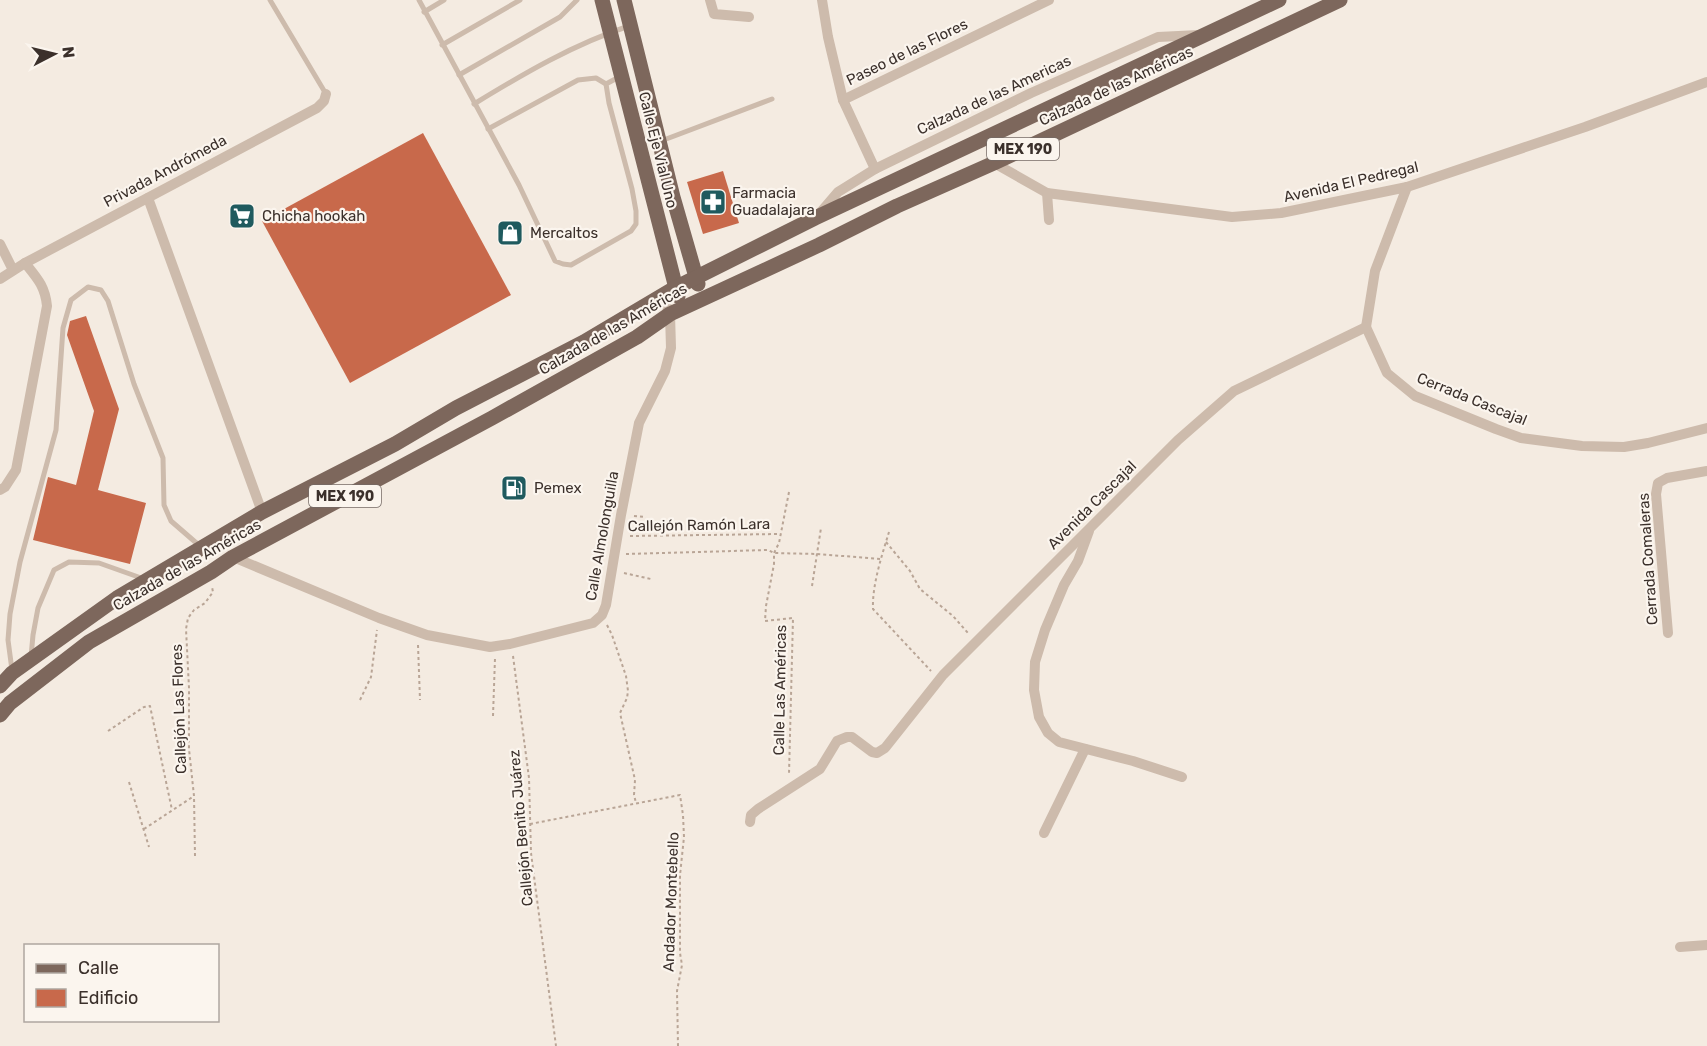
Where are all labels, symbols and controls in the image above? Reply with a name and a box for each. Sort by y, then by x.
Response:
street label: Paseo de las Flores [843,15,971,89]
north arrow [24,24,84,84]
street label: Calzada de las Américas [1036,42,1196,130]
text: N [58,45,79,59]
street label: Calzada de las Americas [914,51,1074,139]
street label: Calle Eje Vial Uno [635,90,681,210]
street label: Privada Andrómeda [100,131,230,211]
road number: MEX 190 [987,138,1059,160]
street label: Avenida El Pedregal [1282,158,1420,206]
place label: Farmacia Guadalajara [732,184,815,219]
pharmacy icon: Farmacia Guadalajara [698,187,728,217]
supermarket icon: Chicha hookah [227,201,257,231]
place label: Chicha hookah [262,207,365,225]
shop icon: Mercaltos [495,218,525,248]
place label: Mercaltos [530,224,599,242]
street label: Calzada de las Américas [536,279,691,379]
street label: Cerrada Cascajal [1414,369,1530,429]
street label: Avenida Cascajal [1044,457,1140,553]
street label: Calle Almolonguilla [582,470,622,602]
fuel station icon: Pemex [499,473,529,503]
place label: Pemex [534,479,582,497]
road number: MEX 190 [309,485,381,507]
street label: Cerrada Comaleras [1634,492,1662,626]
street label: Calzada de las Américas [110,515,265,615]
street label: Callejón Ramón Lara [628,515,770,535]
street label: Calle Las Américas [770,624,790,755]
street label: Callejón Las Flores [168,643,190,774]
street label: Callejón Benito Juárez [505,749,537,907]
street label: Andador Montebello [660,832,682,972]
legend [24,944,219,1022]
text: Calle [78,957,119,979]
text: Edificio [78,987,138,1009]

